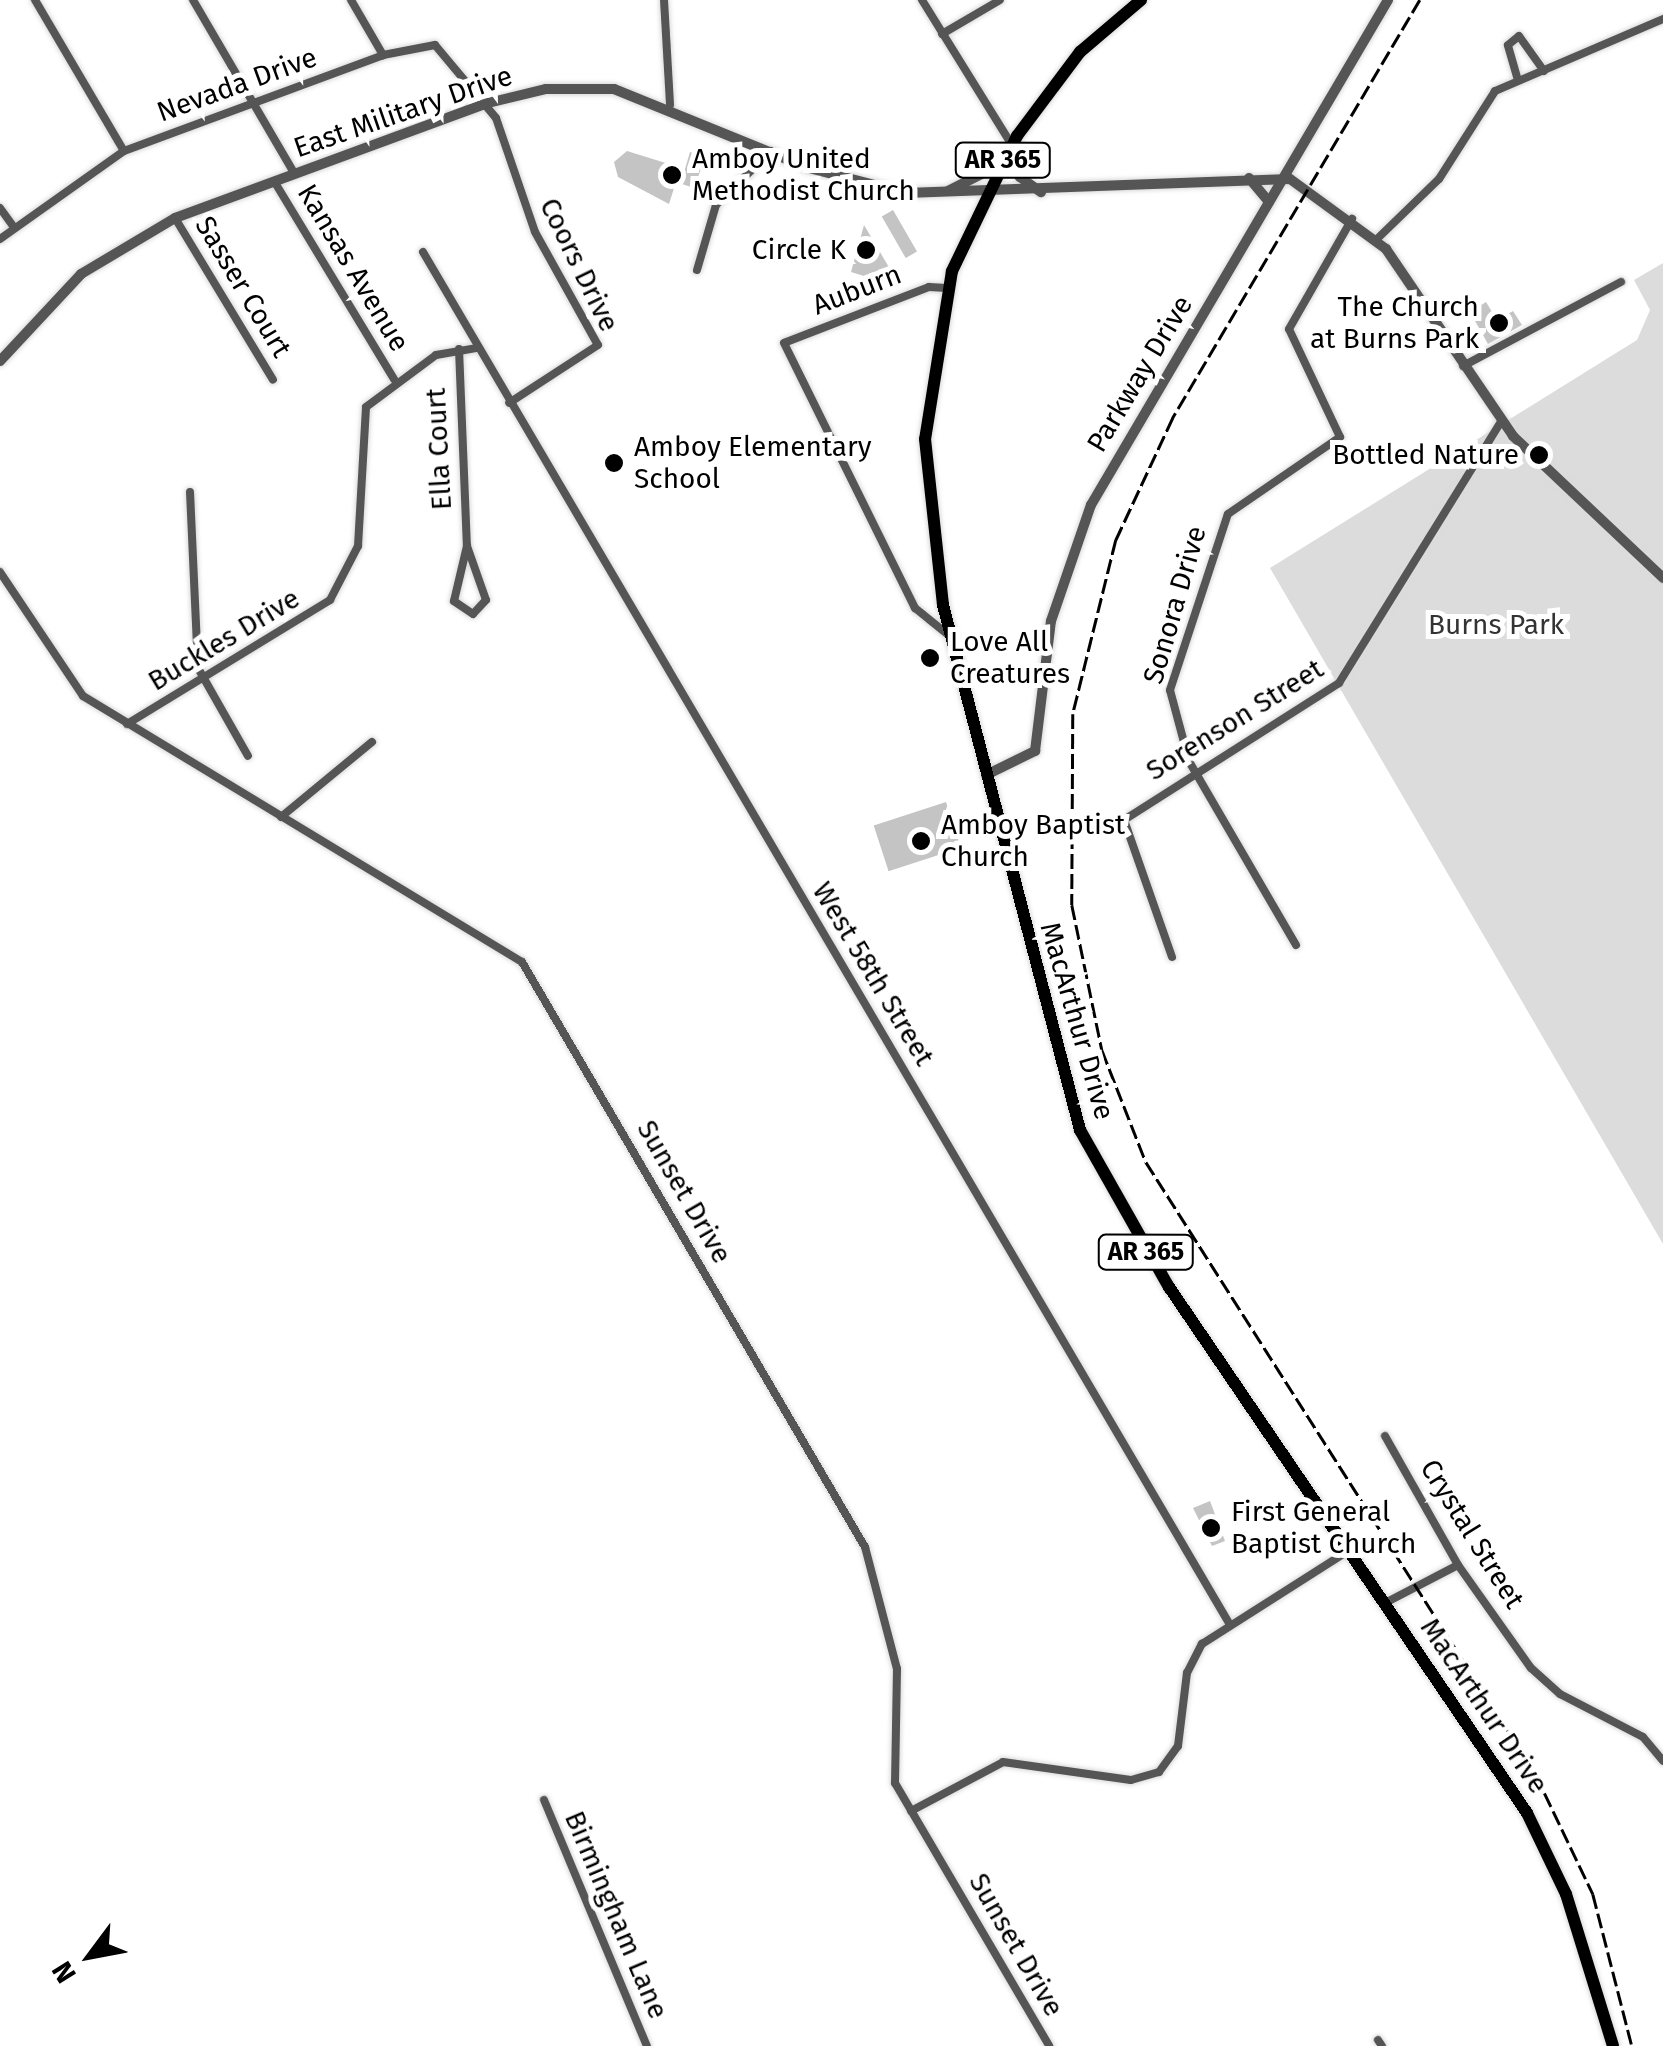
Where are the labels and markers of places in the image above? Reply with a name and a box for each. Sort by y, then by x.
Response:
place label: Amboy United Methodist Church [692,142,915,208]
marker: Amboy United Methodist Church [661,164,683,186]
place label: Circle K [752,233,846,267]
marker: Circle K [855,239,877,261]
place label: The Church at Burns Park [1310,290,1479,356]
marker: The Church at Burns Park [1488,312,1510,334]
place label: Amboy Elementary School [634,430,872,496]
place label: Bottled Nature [1332,438,1519,472]
marker: Bottled Nature [1528,444,1550,466]
marker: Amboy Elementary School [603,452,625,474]
place label: Love All Creatures [950,625,1070,691]
marker: Love All Creatures [919,647,941,669]
place label: Amboy Baptist Church [941,808,1125,874]
marker: Amboy Baptist Church [910,830,932,852]
place label: First General Baptist Church [1231,1495,1416,1561]
marker: First General Baptist Church [1200,1517,1222,1539]

